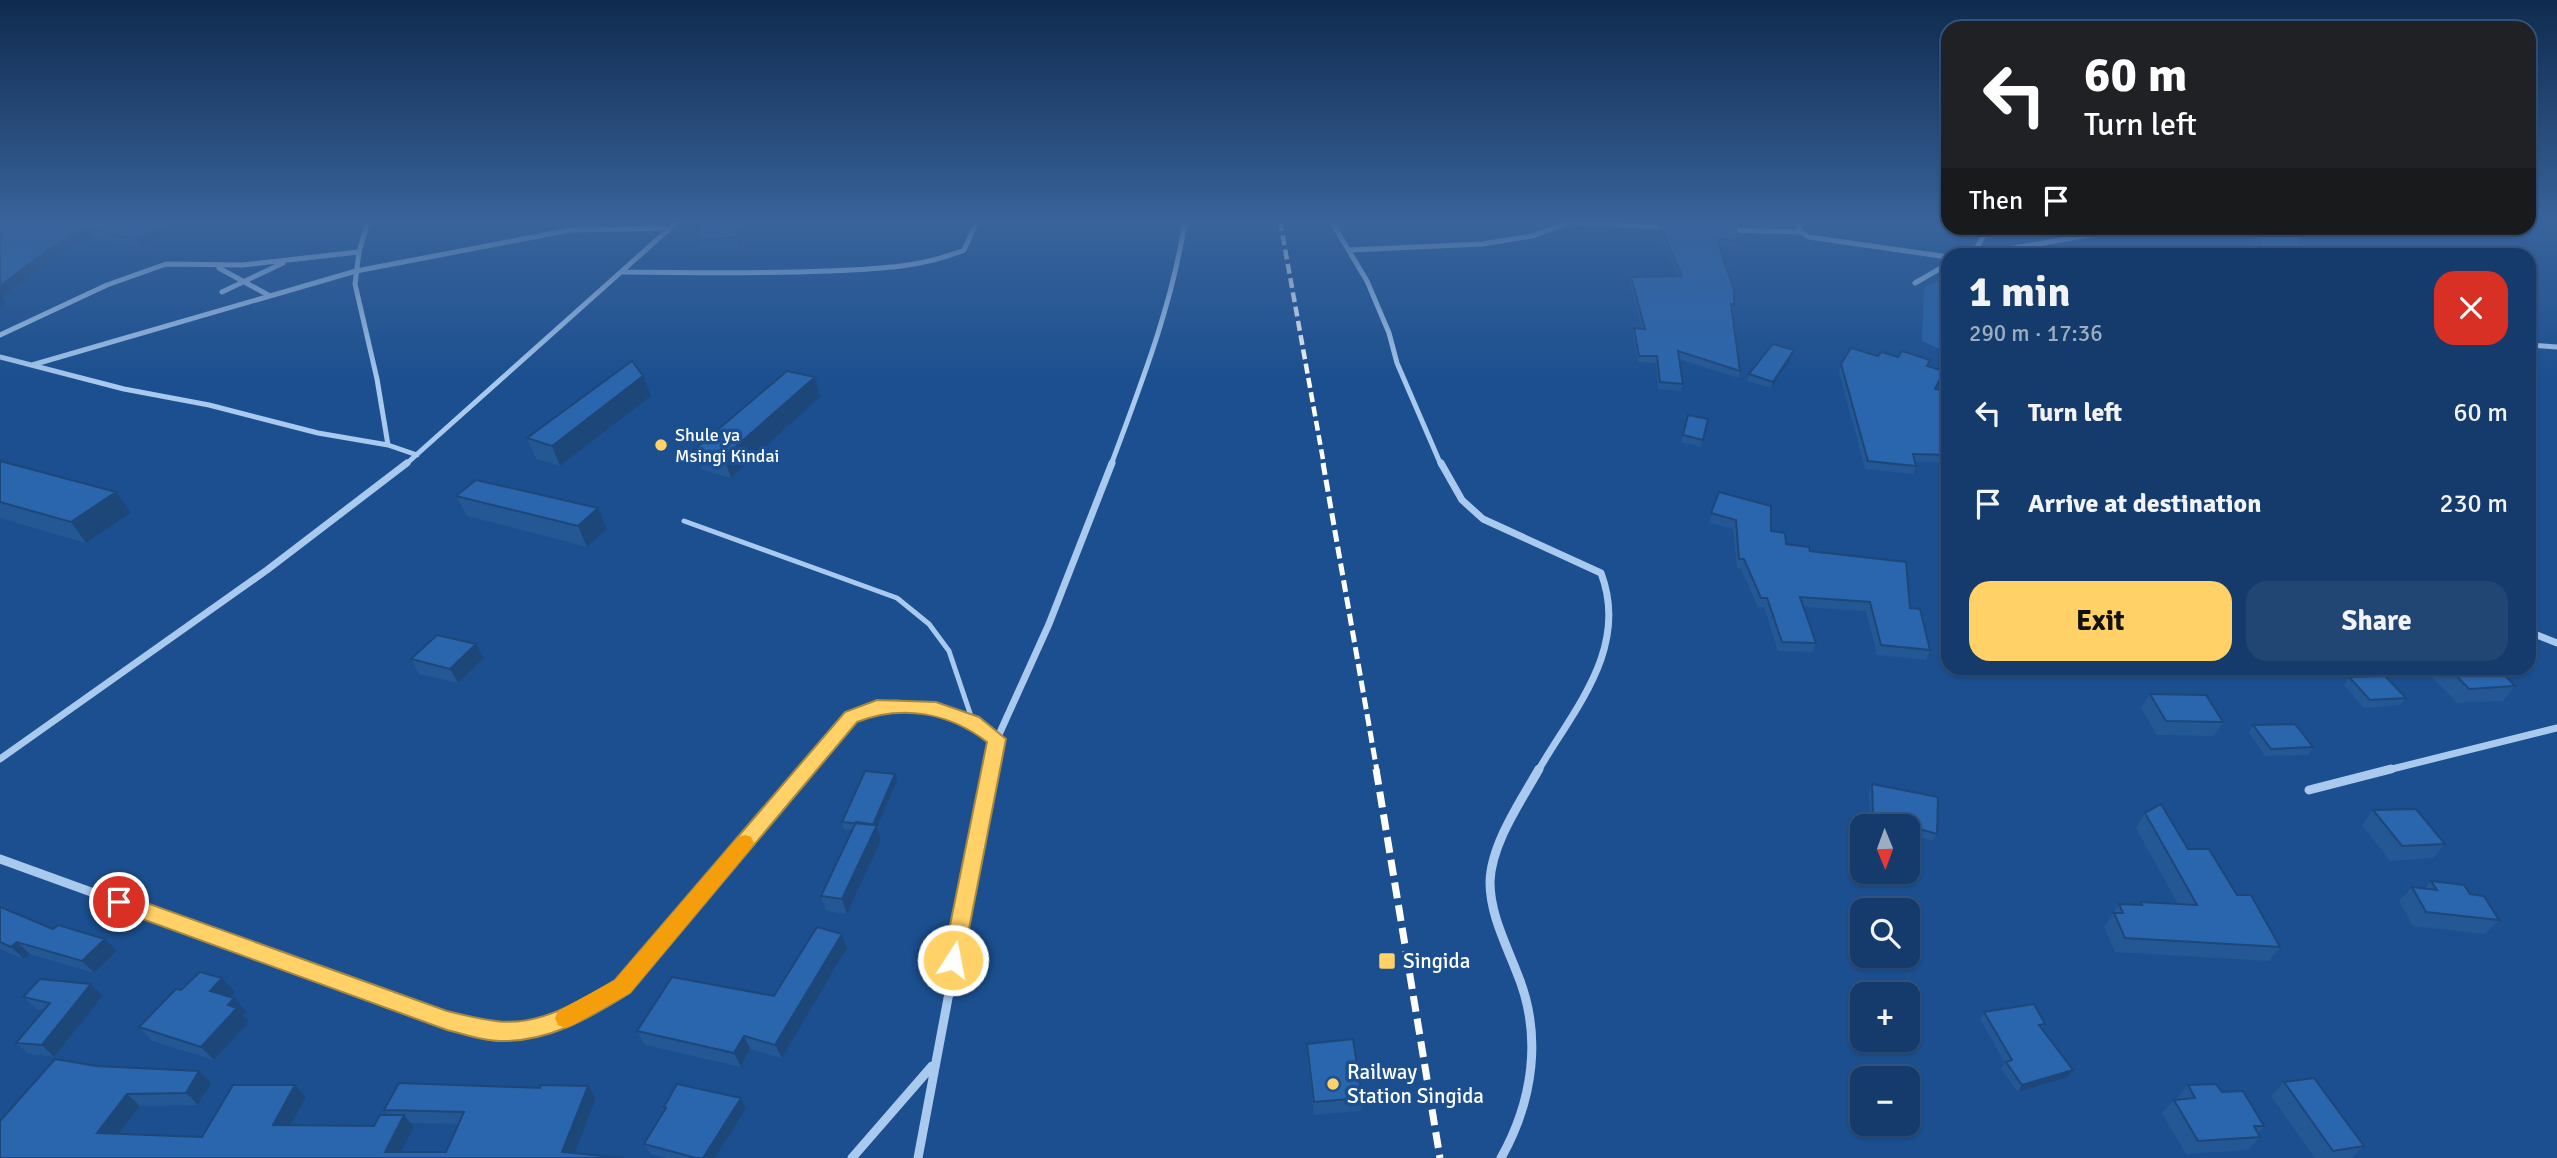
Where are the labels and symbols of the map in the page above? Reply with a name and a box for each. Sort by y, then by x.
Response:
place label: Shule ya Msingi Kindai [675,424,779,467]
marker: Shule ya Msingi Kindai [653,437,669,453]
north arrow [1850,814,1920,884]
pin [89,872,149,932]
position arrow [916,923,990,997]
place label: Singida [1403,948,1470,974]
marker: Singida [1377,951,1397,971]
place label: Railway Station Singida [1347,1059,1484,1109]
marker: Railway Station Singida [1325,1076,1341,1092]

